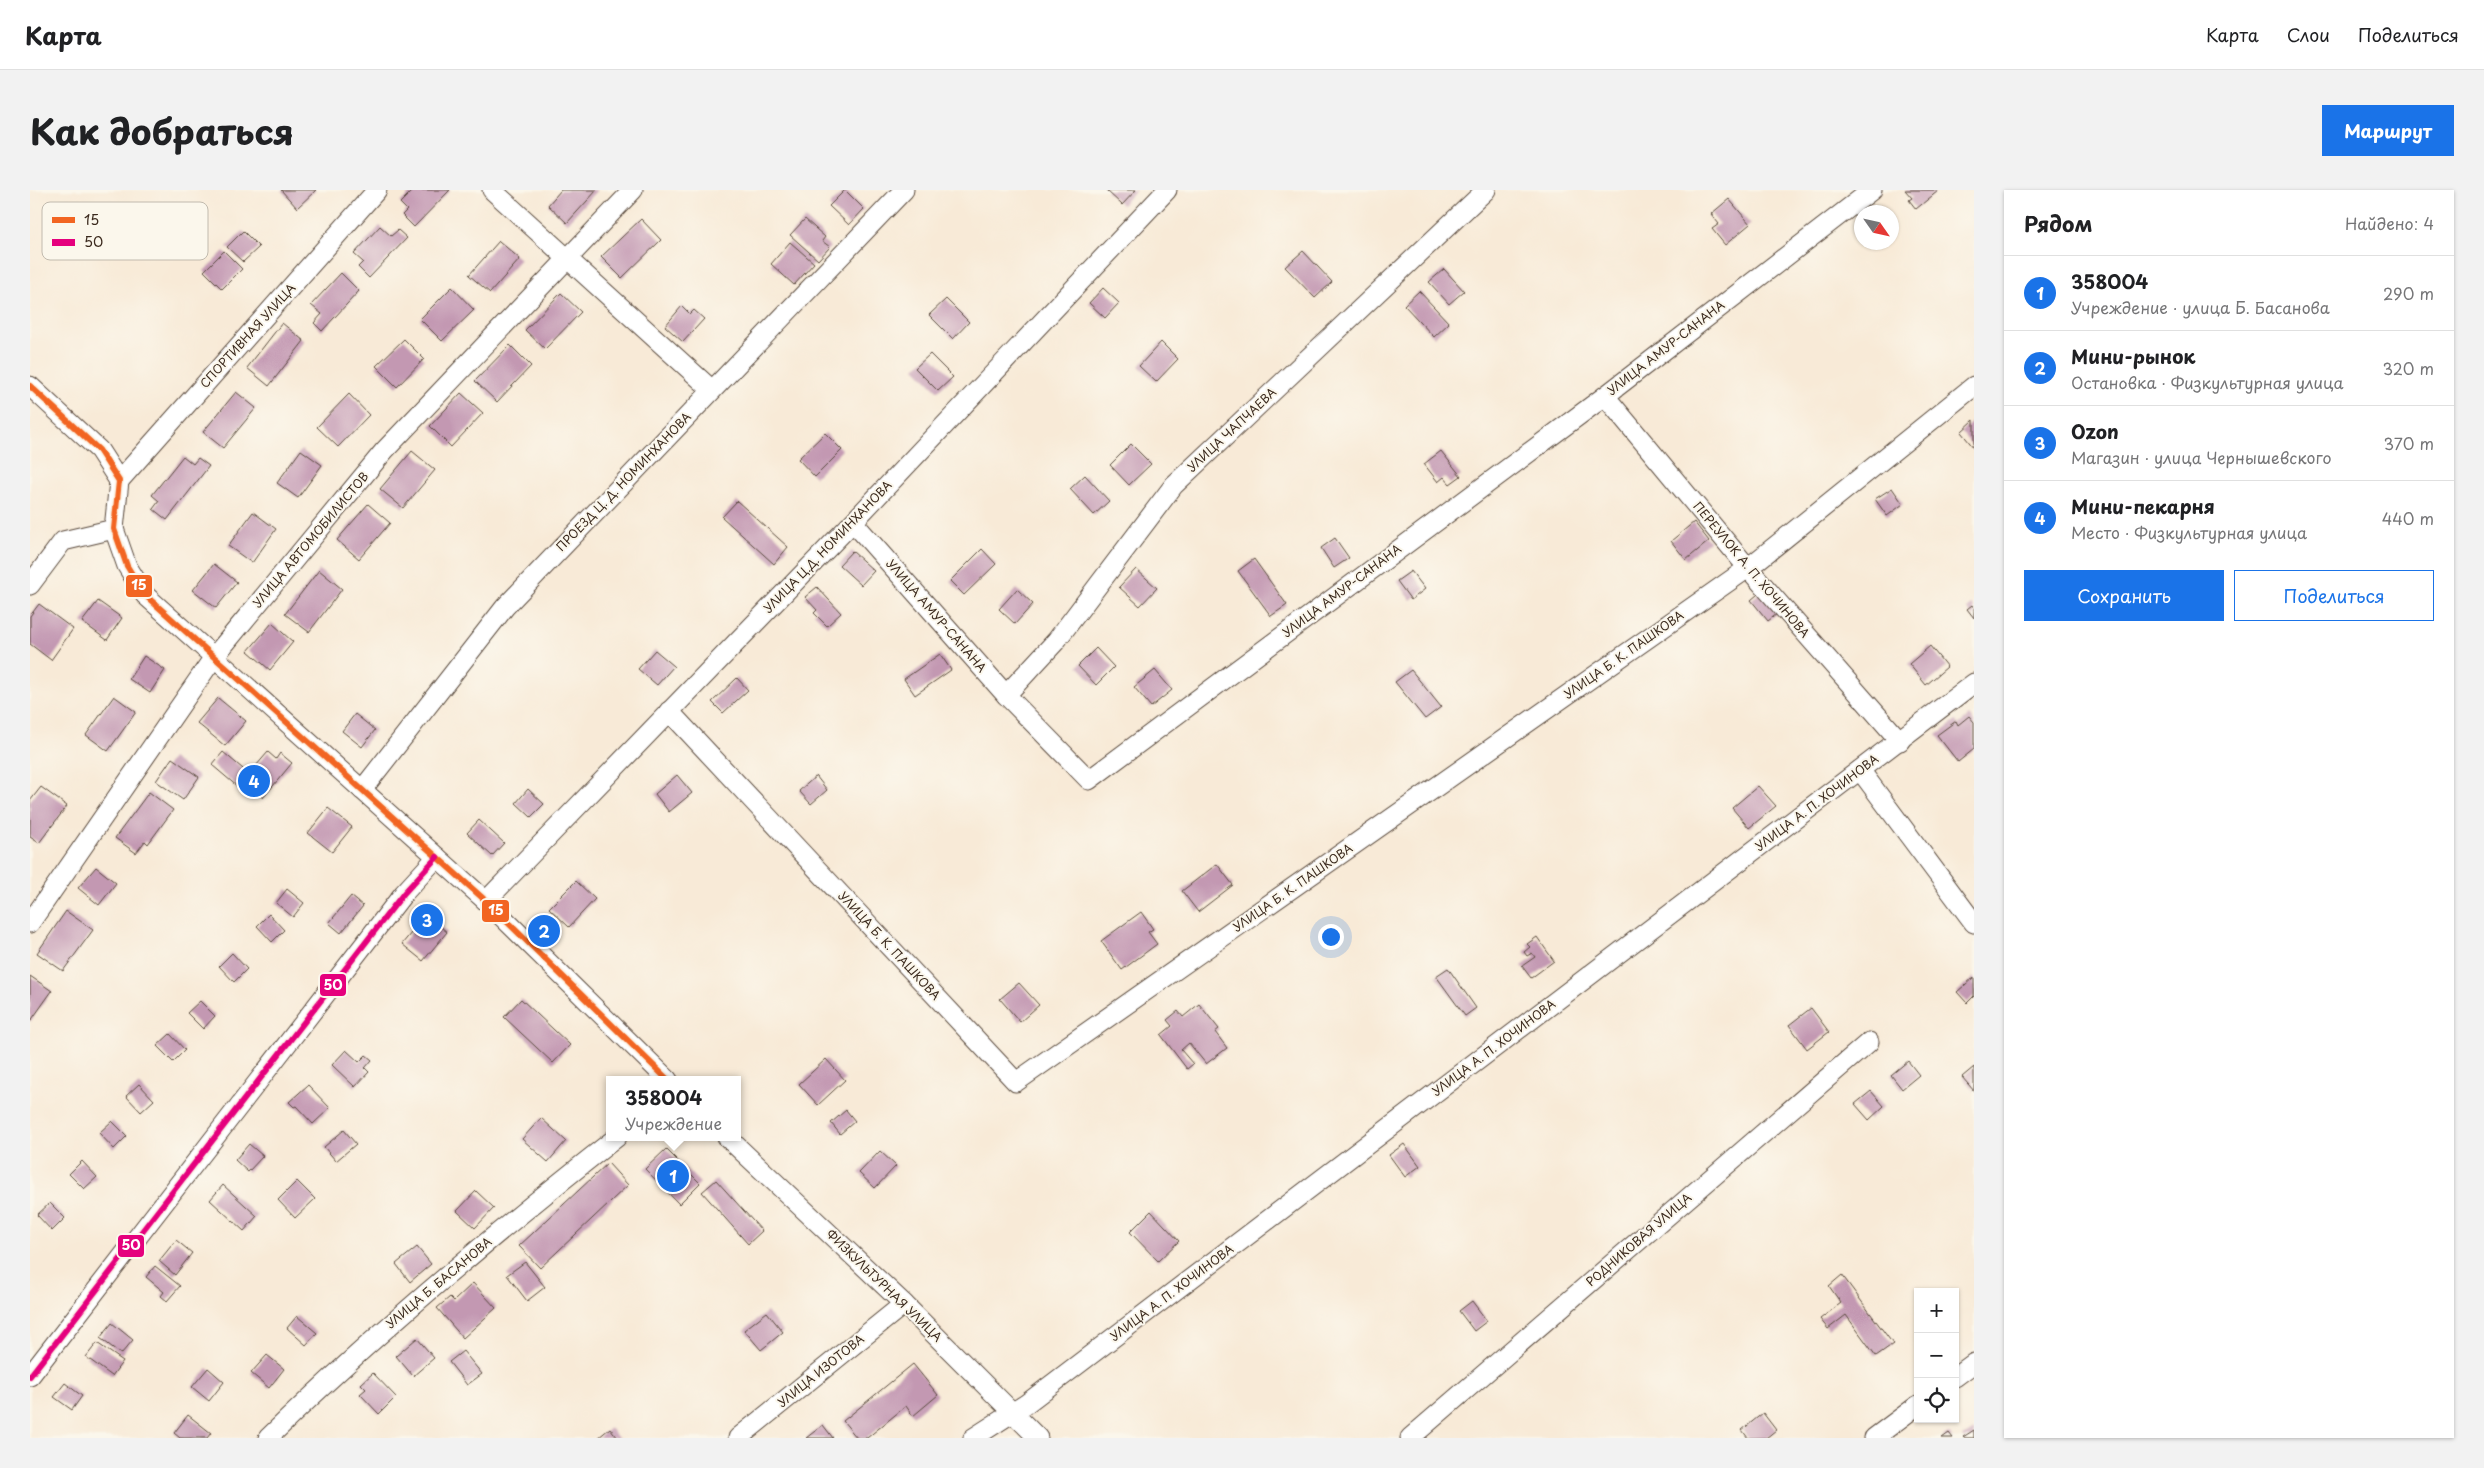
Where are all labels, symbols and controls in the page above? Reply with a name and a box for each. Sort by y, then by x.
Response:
text: Карта [25,17,102,53]
text: Карта [2206,21,2259,48]
text: Слои [2287,21,2330,48]
text: Поделиться [2358,21,2459,48]
text: Как добраться [30,104,294,157]
button: Маршрут [2322,105,2454,156]
legend [42,202,208,260]
north arrow [1854,205,1899,250]
text: Рядом [2024,207,2092,239]
text: 15 [84,209,99,230]
text: Найдено: 4 [2345,211,2434,235]
text: 50 [84,231,103,252]
text: 358004 [2071,267,2148,295]
street label: СПОРТИВНАЯ УЛИЦА [195,279,299,392]
text: 1 [2036,281,2044,305]
text: 290 m [2383,281,2434,305]
text: Учреждение · улица Б. Басанова [2071,295,2330,319]
street label: УЛИЦА АМУР-САНАНА [1603,296,1728,399]
text: Мини-рынок [2071,342,2195,370]
text: 2 [2034,356,2046,380]
text: 320 m [2383,356,2434,380]
text: Остановка · Физкультурная улица [2071,370,2344,394]
street label: УЛИЦА ЧАПЧАЕВА [1183,383,1280,475]
street label: ПРОЕЗД Ц. Д. НОМИНХАНОВА [552,407,695,555]
text: Ozon [2071,417,2119,445]
text: 3 [2035,431,2045,455]
text: 370 m [2384,431,2434,455]
text: Магазин · улица Чернышевского [2071,445,2331,469]
street label: УЛИЦА АВТОМОБИЛИСТОВ [248,468,372,611]
street label: УЛИЦА Ц.Д. НОМИНХАНОВА [759,476,896,617]
text: Мини-пекарня [2071,492,2215,520]
street label: ПЕРЕУЛОК А. П. ХОЧИНОВА [1689,498,1814,641]
text: 4 [2035,506,2045,530]
text: 440 m [2382,506,2434,530]
text: Место · Физкультурная улица [2071,520,2307,544]
street label: УЛИЦА АМУР-САНАНА [1278,539,1405,641]
street label: УЛИЦА АМУР-САНАНА [882,555,991,676]
button: Сохранить [2024,570,2224,621]
button: Поделиться [2234,570,2434,621]
line badge: 15 [125,574,153,598]
text: 15 [131,574,147,595]
street label: УЛИЦА Б. К. ПАШКОВА [1560,606,1687,702]
street label: УЛИЦА А. П. ХОЧИНОВА [1751,750,1882,855]
pin: 4 [238,762,270,800]
street label: УЛИЦА Б. К. ПАШКОВА [1229,839,1356,935]
street label: УЛИЦА Б. К. ПАШКОВА [834,887,945,1004]
line badge: 15 [481,899,510,923]
text: 15 [488,899,504,920]
pin: 3 [411,901,443,939]
pin: 2 [528,912,560,950]
your location [1318,924,1344,950]
line badge: 50 [319,973,347,997]
text: 50 [323,974,343,995]
street label: УЛИЦА А. П. ХОЧИНОВА [1428,995,1559,1100]
popup [606,1076,741,1141]
text: 358004 [625,1083,702,1111]
text: Учреждение [625,1111,722,1135]
pin: 1 [657,1157,689,1195]
street label: РОДНИКОВАЯ УЛИЦА [1582,1188,1695,1290]
street label: ФИЗКУЛЬТУРНАЯ УЛИЦА [823,1225,947,1346]
street label: УЛИЦА Б. БАСАНОВА [381,1232,495,1332]
line badge: 50 [117,1234,145,1258]
text: 50 [121,1234,141,1255]
street label: УЛИЦА А. П. ХОЧИНОВА [1106,1240,1237,1345]
map controls [1914,1288,1959,1423]
button: + [1914,1288,1959,1333]
street label: УЛИЦА ИЗОТОВА [773,1329,868,1411]
button: − [1914,1333,1959,1378]
button: locate [1914,1378,1959,1423]

